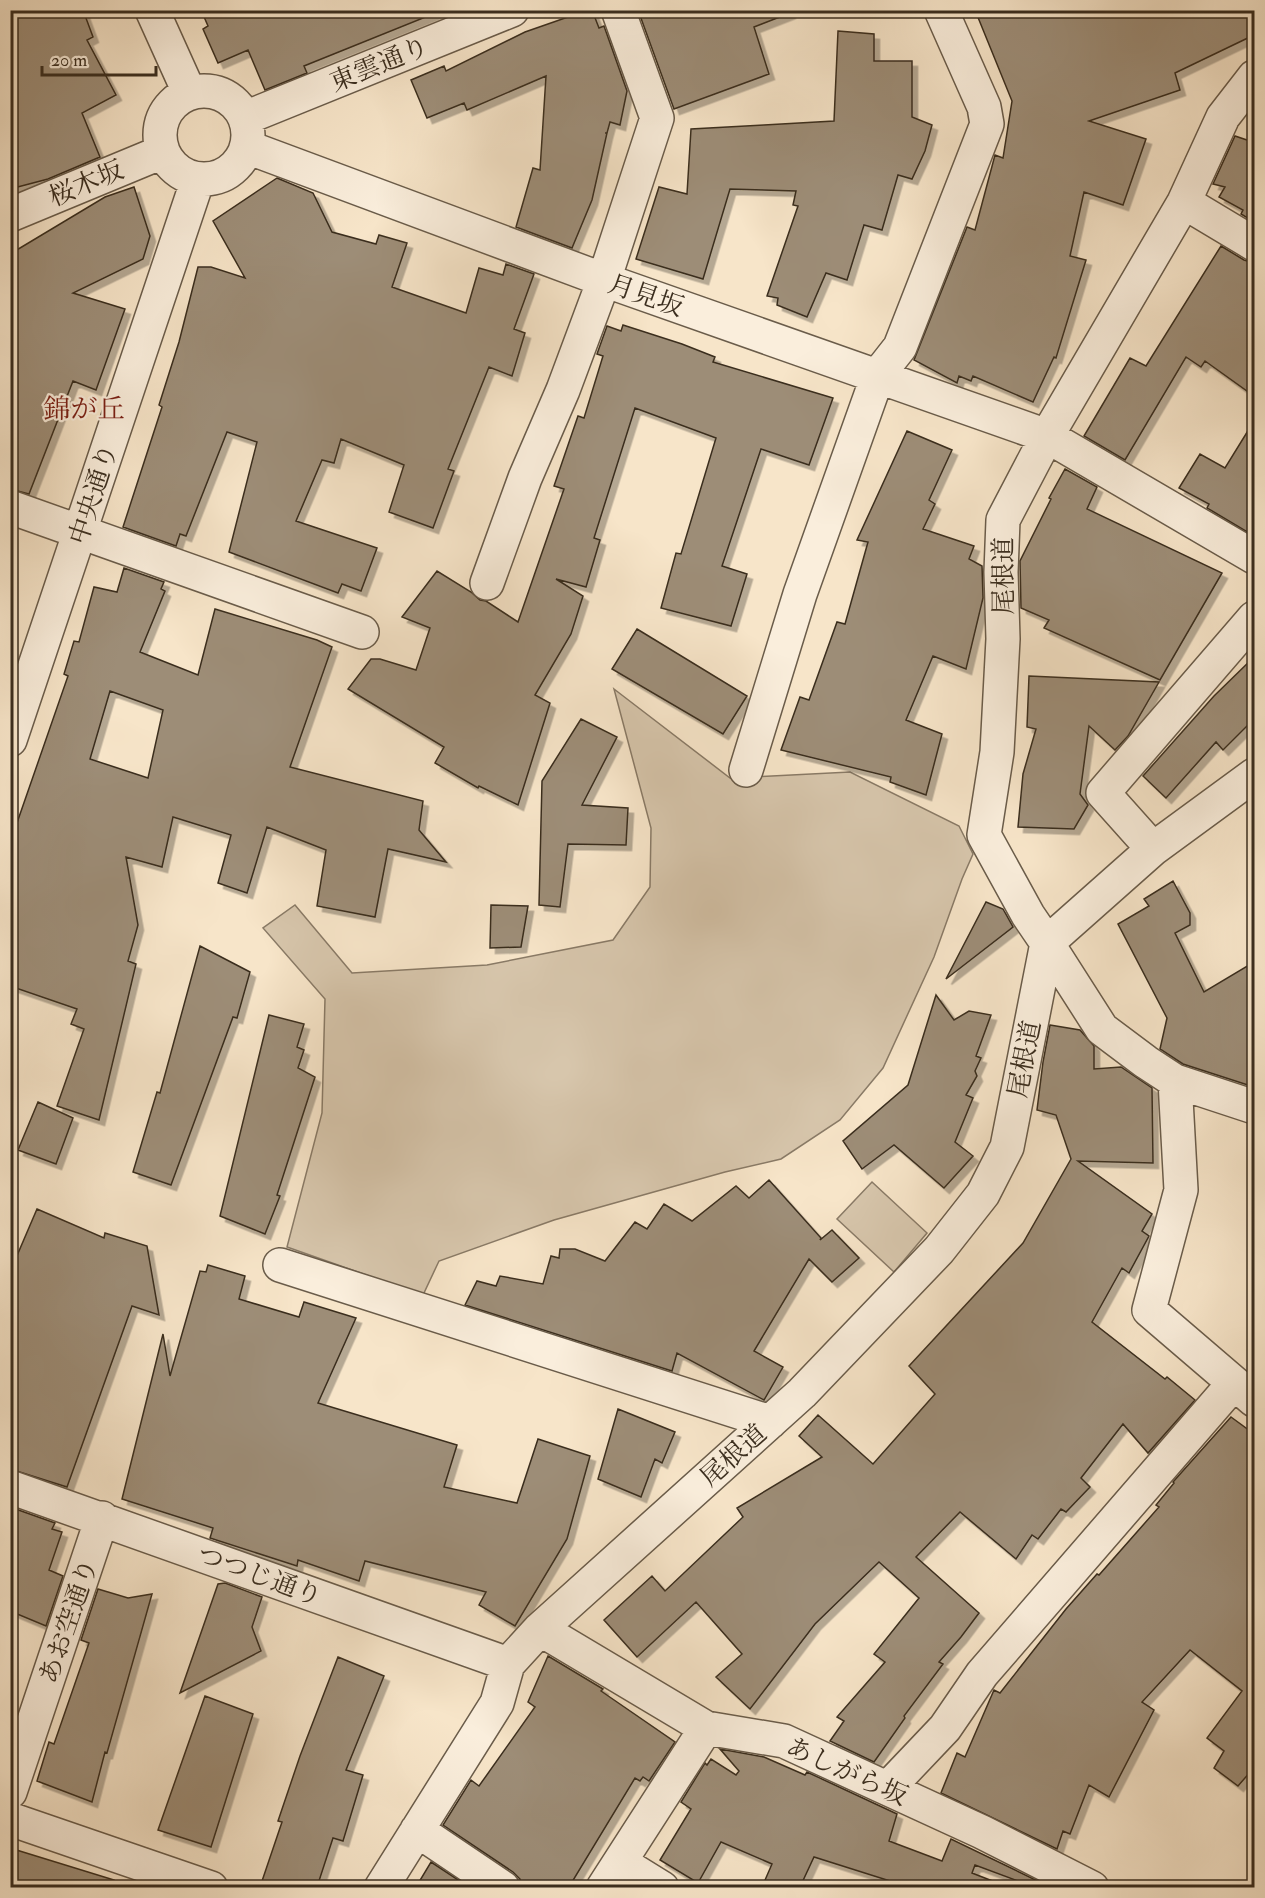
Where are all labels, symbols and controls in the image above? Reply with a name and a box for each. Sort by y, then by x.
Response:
street label: 東雲通り [325,31,434,99]
scale bar [42,39,156,77]
text: 20 m [51,49,87,72]
street label: 桜木坂 [44,154,129,214]
street label: 月見坂 [604,268,688,324]
district label: 錦が丘 [44,393,125,426]
street label: 中央通り [63,440,125,549]
street label: 尾根道 [988,537,1020,615]
street label: 尾根道 [1002,1018,1048,1101]
street label: 尾根道 [694,1418,773,1494]
street label: つつじ通り [193,1539,326,1613]
street label: あお空通り [33,1555,105,1688]
street label: あしがら坂 [781,1731,912,1813]

